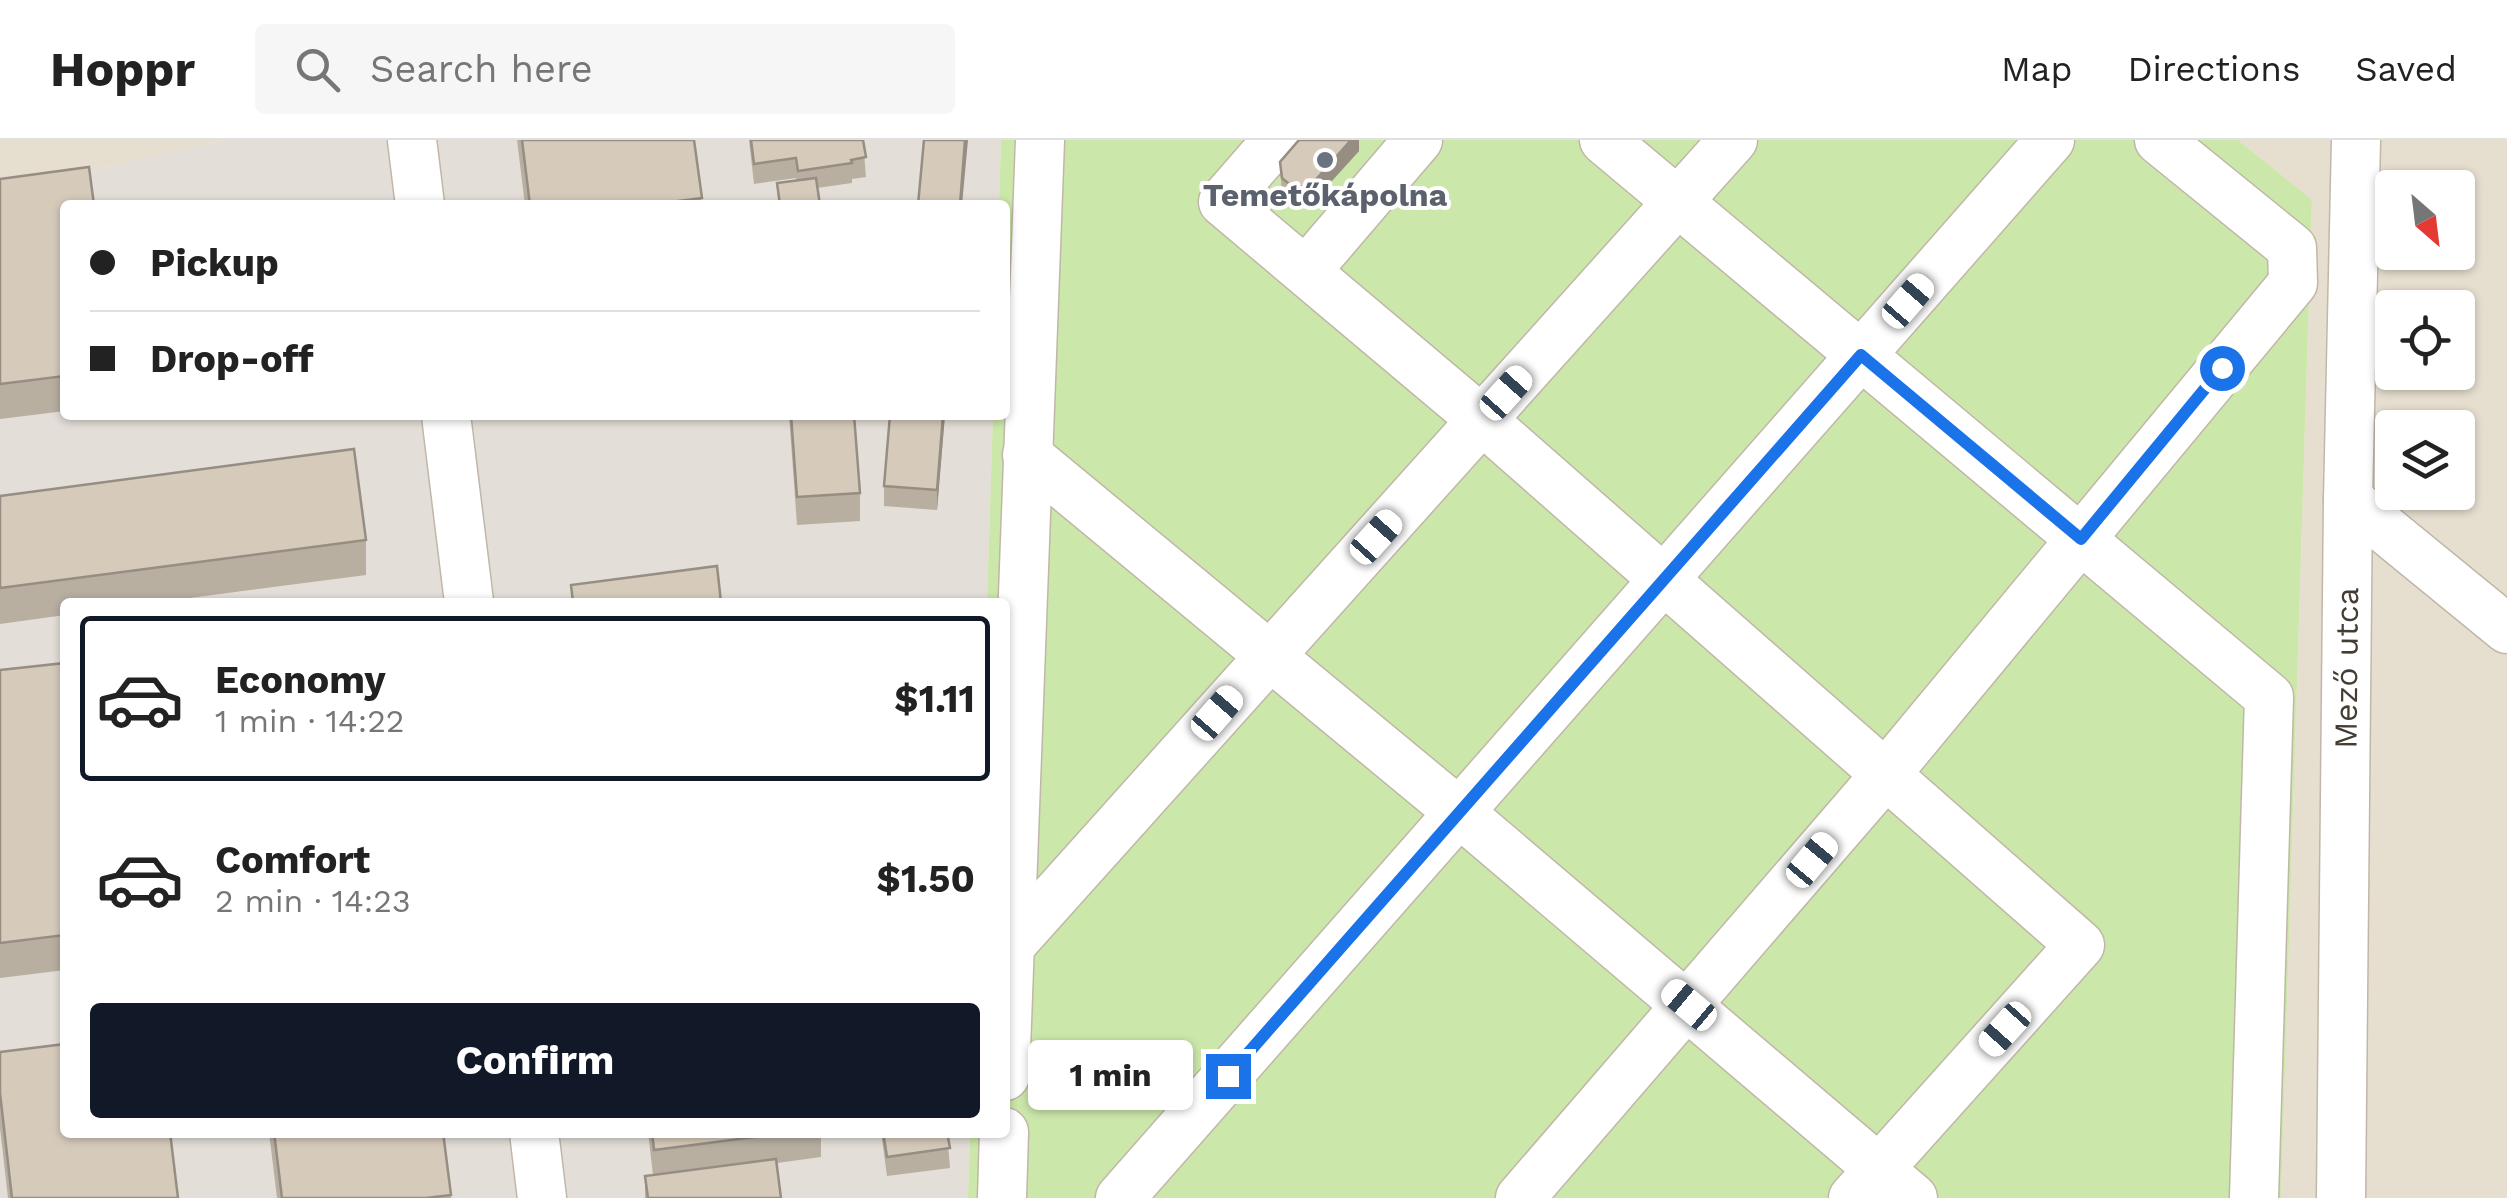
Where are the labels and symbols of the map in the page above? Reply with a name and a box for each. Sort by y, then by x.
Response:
marker: Temetőkápolna [1314,149,1336,171]
north arrow [2375,170,2475,270]
place label: Temetőkápolna [1203,176,1448,214]
car [1877,269,1939,333]
route start [2200,346,2245,391]
car [1475,361,1537,425]
car [1345,505,1407,569]
street label: Mező utca [2326,587,2366,749]
car [1186,681,1248,745]
car [1781,827,1843,893]
car [1656,974,1722,1036]
car [1974,997,2036,1061]
callout: 1 min [1028,1041,1193,1111]
route end [1206,1054,1251,1099]

